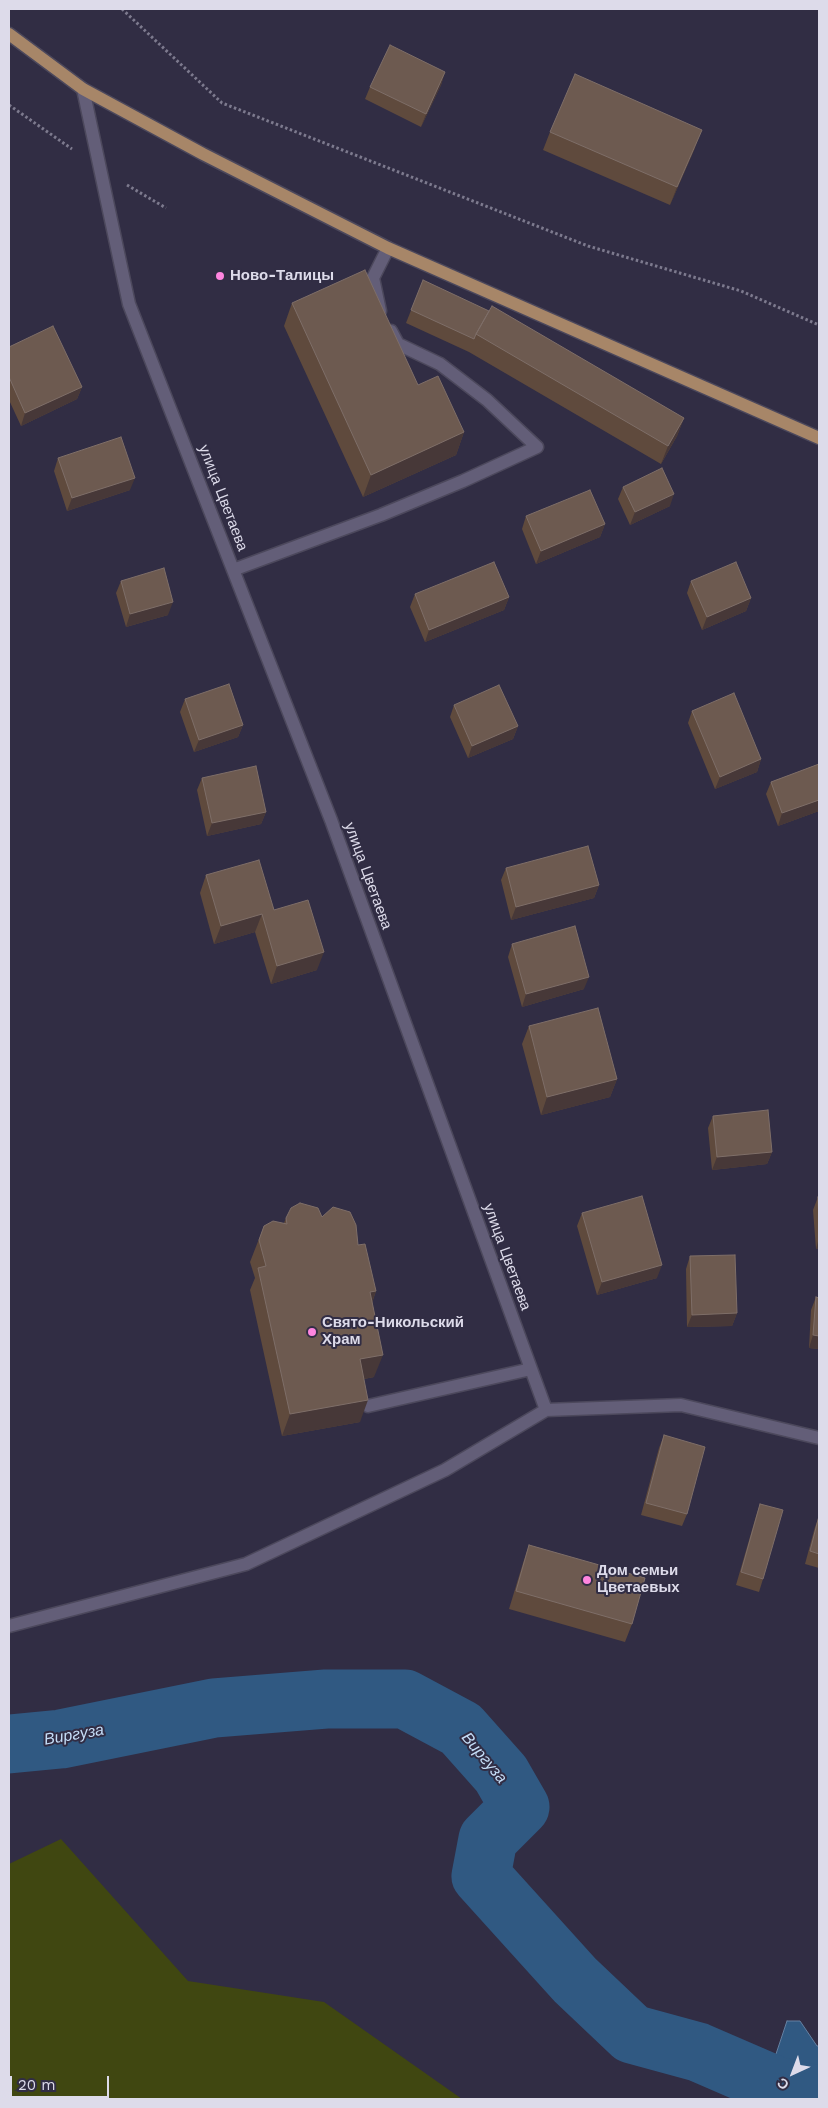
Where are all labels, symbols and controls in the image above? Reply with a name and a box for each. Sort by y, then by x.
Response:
place label: Ново-Талицы [230,267,334,285]
marker: Ново-Талицы [214,270,226,282]
street label: улица Цветаева [194,442,252,554]
street label: улица Цветаева [340,820,396,932]
street label: улица Цветаева [479,1201,535,1313]
place label: Свято-Никольский Храм [322,1314,464,1349]
marker: Свято-Никольский Храм [306,1326,318,1338]
place label: Дом семьи Цветаевых [597,1562,680,1597]
marker: Дом семьи Цветаевых [581,1574,593,1586]
water label: Виргуза [43,1720,105,1750]
water label: Виргуза [457,1729,511,1787]
north arrow [768,2048,818,2098]
scale bar [12,2066,111,2098]
text: С [774,2075,792,2093]
text: 20 m [18,2076,56,2094]

